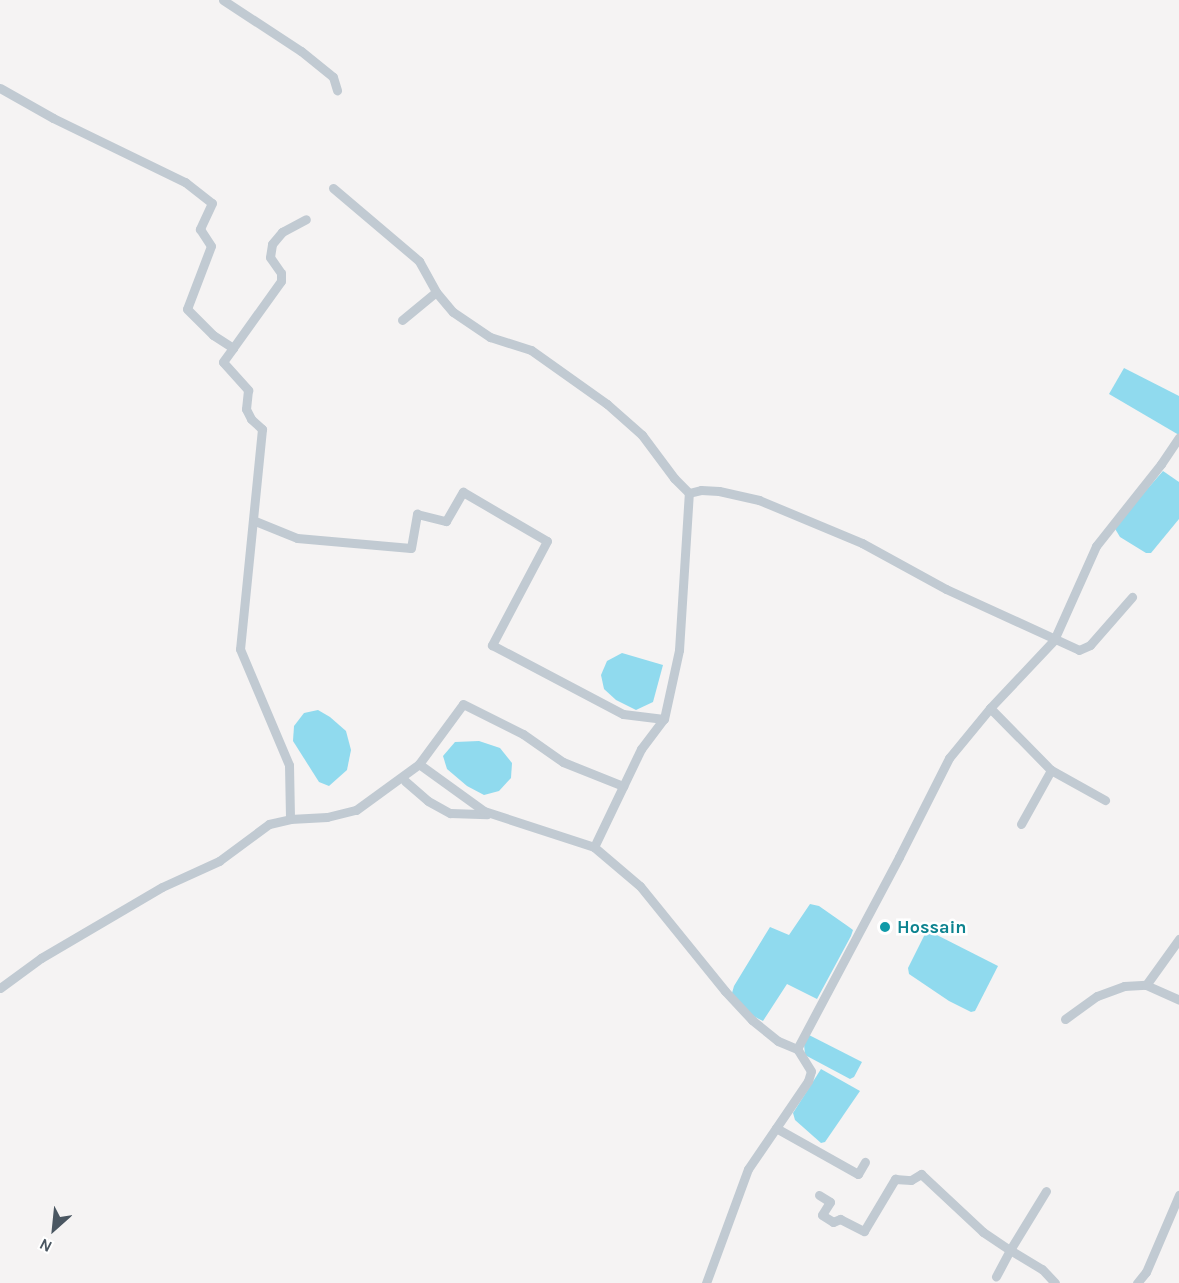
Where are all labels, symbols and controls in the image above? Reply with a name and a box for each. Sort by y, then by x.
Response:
place label: Hossain [897,916,967,938]
marker: Hossain [878,920,892,934]
north arrow [24,1199,84,1259]
text: N [36,1234,55,1257]

